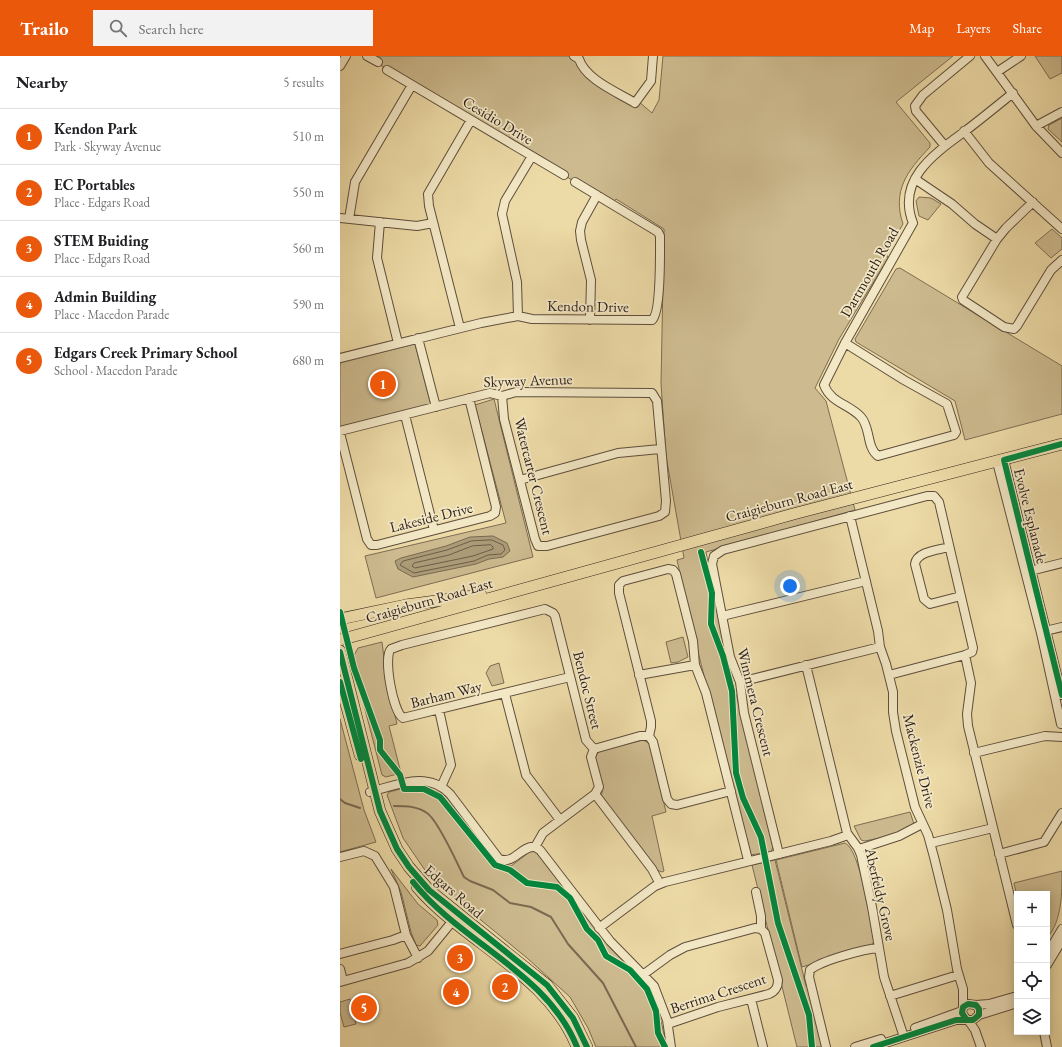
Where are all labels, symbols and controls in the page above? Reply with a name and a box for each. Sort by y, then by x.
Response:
search box [93,10,373,46]
text: Trailo [20,16,69,41]
icon: search [107,17,129,39]
text: Search here [139,19,204,38]
text: Map [909,19,934,37]
text: Layers [956,19,991,37]
text: Share [1013,19,1042,37]
text: Nearby [16,71,68,93]
text: 5 results [283,74,324,91]
street label: Cesidio Drive [459,92,537,148]
text: Kendon Park [54,119,137,138]
text: 1 [26,128,32,145]
text: 510 m [293,128,324,145]
text: Park · Skyway Avenue [54,138,161,155]
text: EC Portables [54,175,135,194]
text: 2 [26,184,32,201]
text: 550 m [293,184,324,201]
text: Place · Edgars Road [54,194,150,211]
street label: Dartmouth Road [836,223,903,320]
text: STEM Buiding [54,231,149,250]
text: 3 [26,240,32,257]
text: 560 m [293,240,324,257]
text: Place · Edgars Road [54,250,150,267]
text: Admin Building [54,287,156,306]
text: 4 [26,296,32,313]
text: 590 m [293,296,324,313]
street label: Kendon Drive [547,296,629,316]
text: Place · Macedon Parade [54,306,169,323]
text: Edgars Creek Primary School [54,343,238,362]
text: 5 [26,352,32,369]
text: 680 m [293,352,324,369]
text: School · Macedon Parade [54,362,178,379]
pin: 1 [370,369,396,399]
street label: Skyway Avenue [483,369,573,391]
street label: Watercarter Crescent [510,416,558,537]
street label: Evolve Esplanade [1010,466,1052,566]
street label: Craigieburn Road East [723,474,855,526]
street label: Lakeside Drive [388,498,474,536]
street label: Craigieburn Road East [363,573,495,627]
your location [780,576,800,596]
street label: Wimmera Crescent [733,646,779,758]
street label: Bendoc Street [569,649,607,731]
street label: Barham Way [408,676,484,712]
street label: Mackenzie Drive [899,712,941,810]
street label: Aberfeldy Grove [861,845,901,943]
street label: Edgars Road [420,860,488,922]
map controls [1014,891,1050,1035]
button: + [1014,891,1050,927]
button: − [1014,927,1050,963]
pin: 3 [447,943,473,973]
button: locate [1014,963,1050,999]
street label: Berrima Crescent [668,968,769,1017]
pin: 2 [492,972,518,1002]
pin: 4 [443,977,469,1007]
pin: 5 [351,993,377,1023]
button: layers [1014,999,1050,1035]

